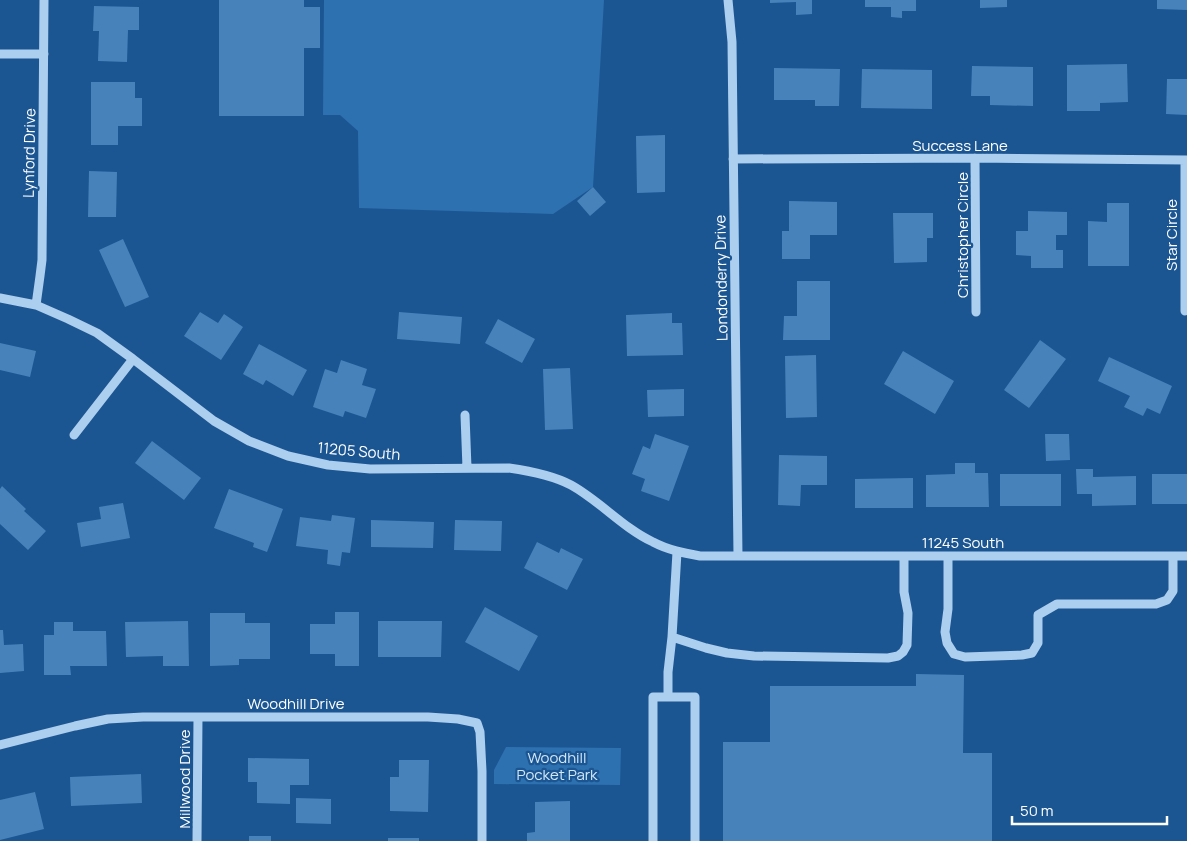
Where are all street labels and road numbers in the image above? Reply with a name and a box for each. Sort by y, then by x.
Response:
street label: Lynford Drive [18,108,40,198]
street label: Success Lane [912,135,1008,156]
street label: Christopher Circle [952,172,973,298]
street label: Star Circle [1161,199,1182,271]
street label: Londonderry Drive [709,214,733,341]
street label: 11205 South [317,437,401,465]
street label: 11245 South [922,532,1004,553]
street label: Woodhill Drive [247,693,345,714]
street label: Millwood Drive [174,729,195,829]

